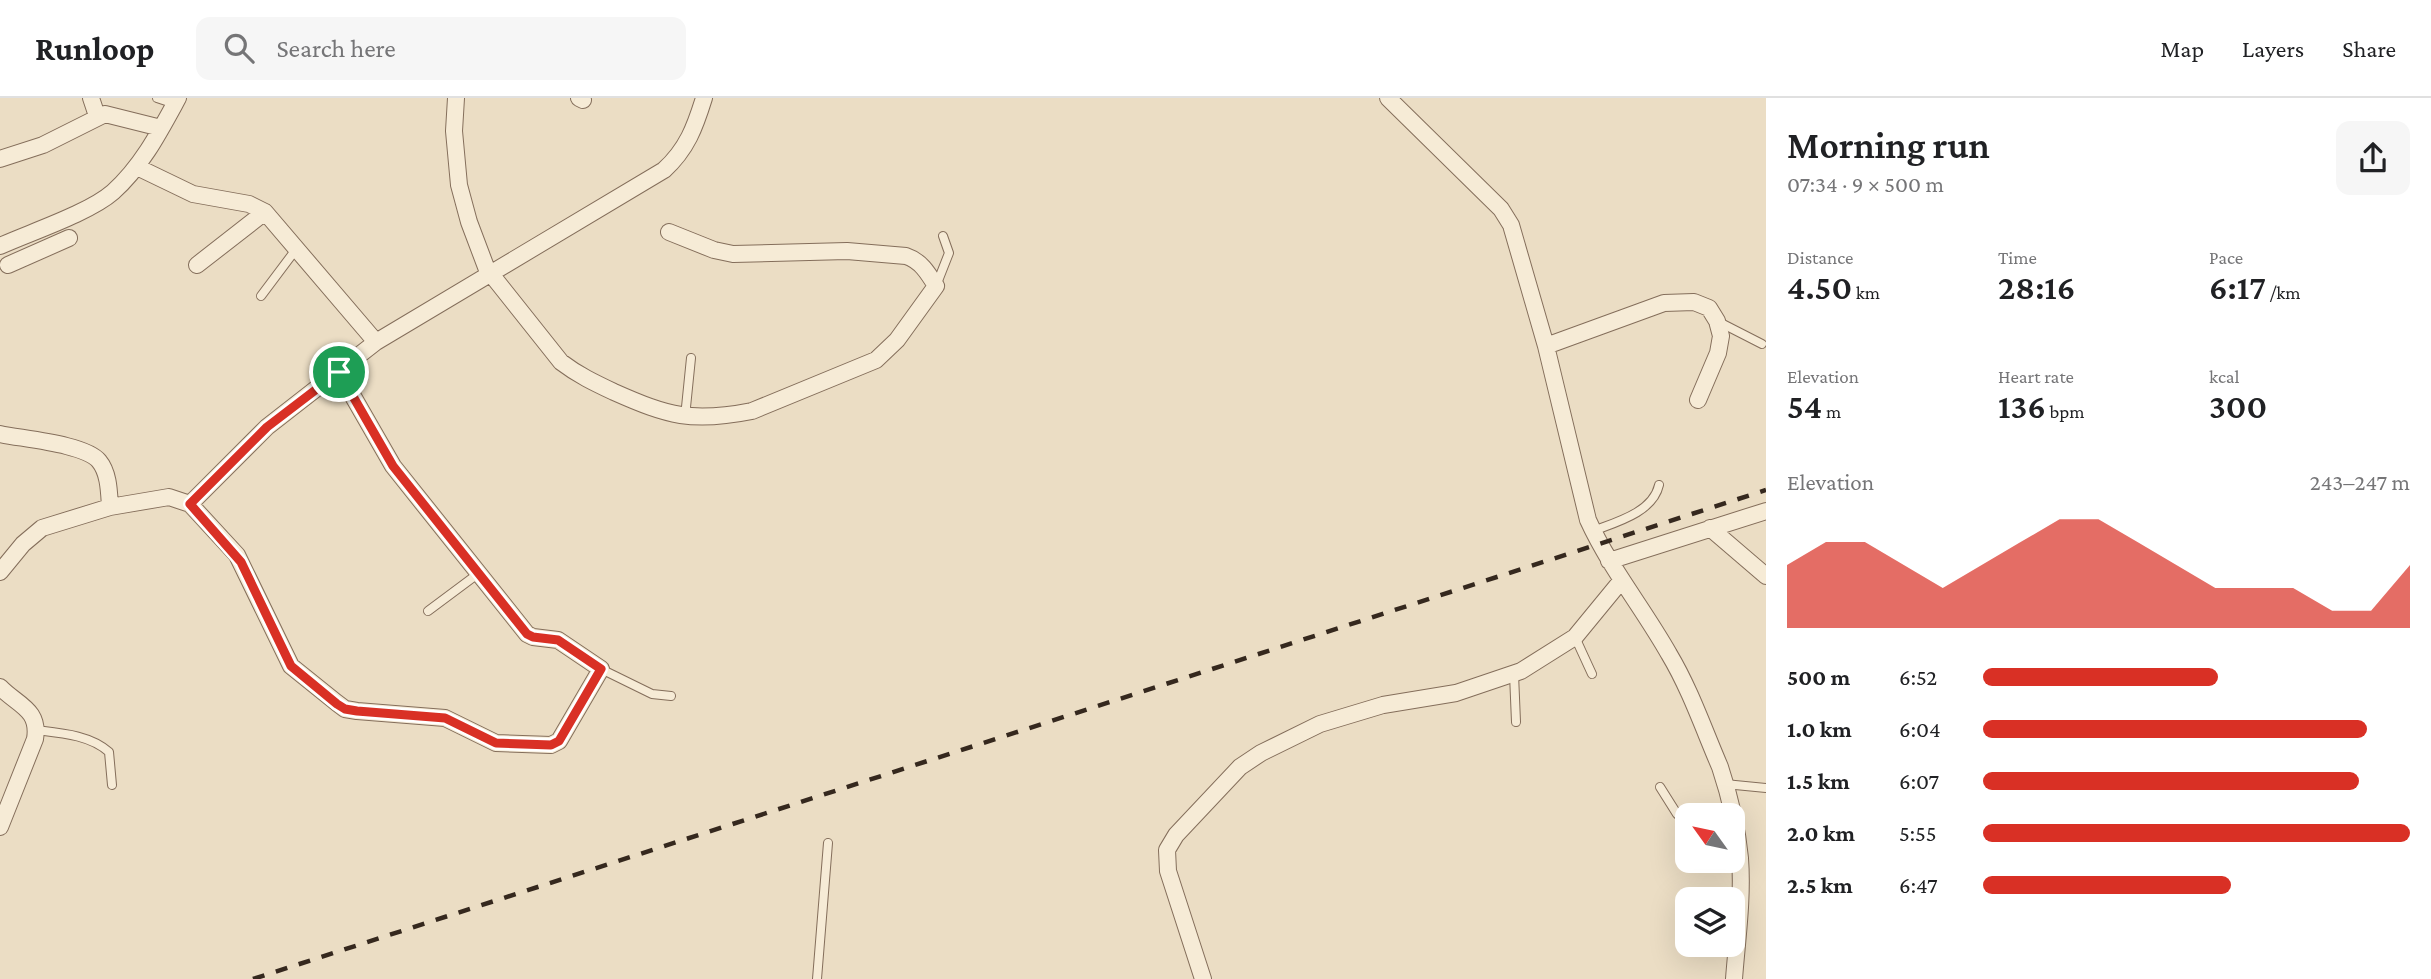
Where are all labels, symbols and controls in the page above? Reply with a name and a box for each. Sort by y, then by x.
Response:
search box [196,17,686,80]
icon: search [220,29,258,67]
text: Runloop [35,30,154,67]
text: Search here [276,34,396,63]
text: Map [2160,35,2204,62]
text: Layers [2242,35,2304,62]
text: Share [2342,35,2396,62]
button: share [2336,121,2410,195]
text: Morning run [1787,124,1990,166]
text: 07:34 · 9 × 500 m [1787,171,1944,197]
text: Distance [1787,247,1853,268]
text: Time [1998,247,2037,268]
text: Pace [2209,247,2243,268]
text: 4.50 [1787,268,1852,307]
text: 28:16 [1998,268,2075,307]
text: 6:17 [2209,268,2266,307]
text: km [1852,282,1880,303]
text: /km [2266,282,2301,303]
pin [309,342,369,402]
icon: arrive [320,353,358,391]
text: Elevation [1787,366,1859,387]
text: Heart rate [1998,366,2074,387]
text: kcal [2209,366,2240,387]
text: 54 [1787,387,1822,426]
text: 136 [1998,387,2046,426]
text: 300 [2209,387,2267,426]
text: m [1822,401,1841,422]
text: bpm [2046,401,2085,422]
text: Elevation [1787,469,1874,495]
text: 243–247 m [2310,469,2410,495]
text: 500 m [1787,664,1850,690]
text: 6:52 [1899,664,1937,690]
text: 1.0 km [1787,716,1852,742]
text: 6:04 [1899,716,1941,742]
text: 1.5 km [1787,768,1850,794]
text: 6:07 [1899,768,1939,794]
north arrow [1675,803,1745,873]
map controls [1675,803,1745,957]
text: 2.0 km [1787,820,1855,846]
text: 5:55 [1899,820,1937,846]
text: 2.5 km [1787,872,1853,898]
text: 6:47 [1899,872,1938,898]
button: layers [1675,887,1745,957]

